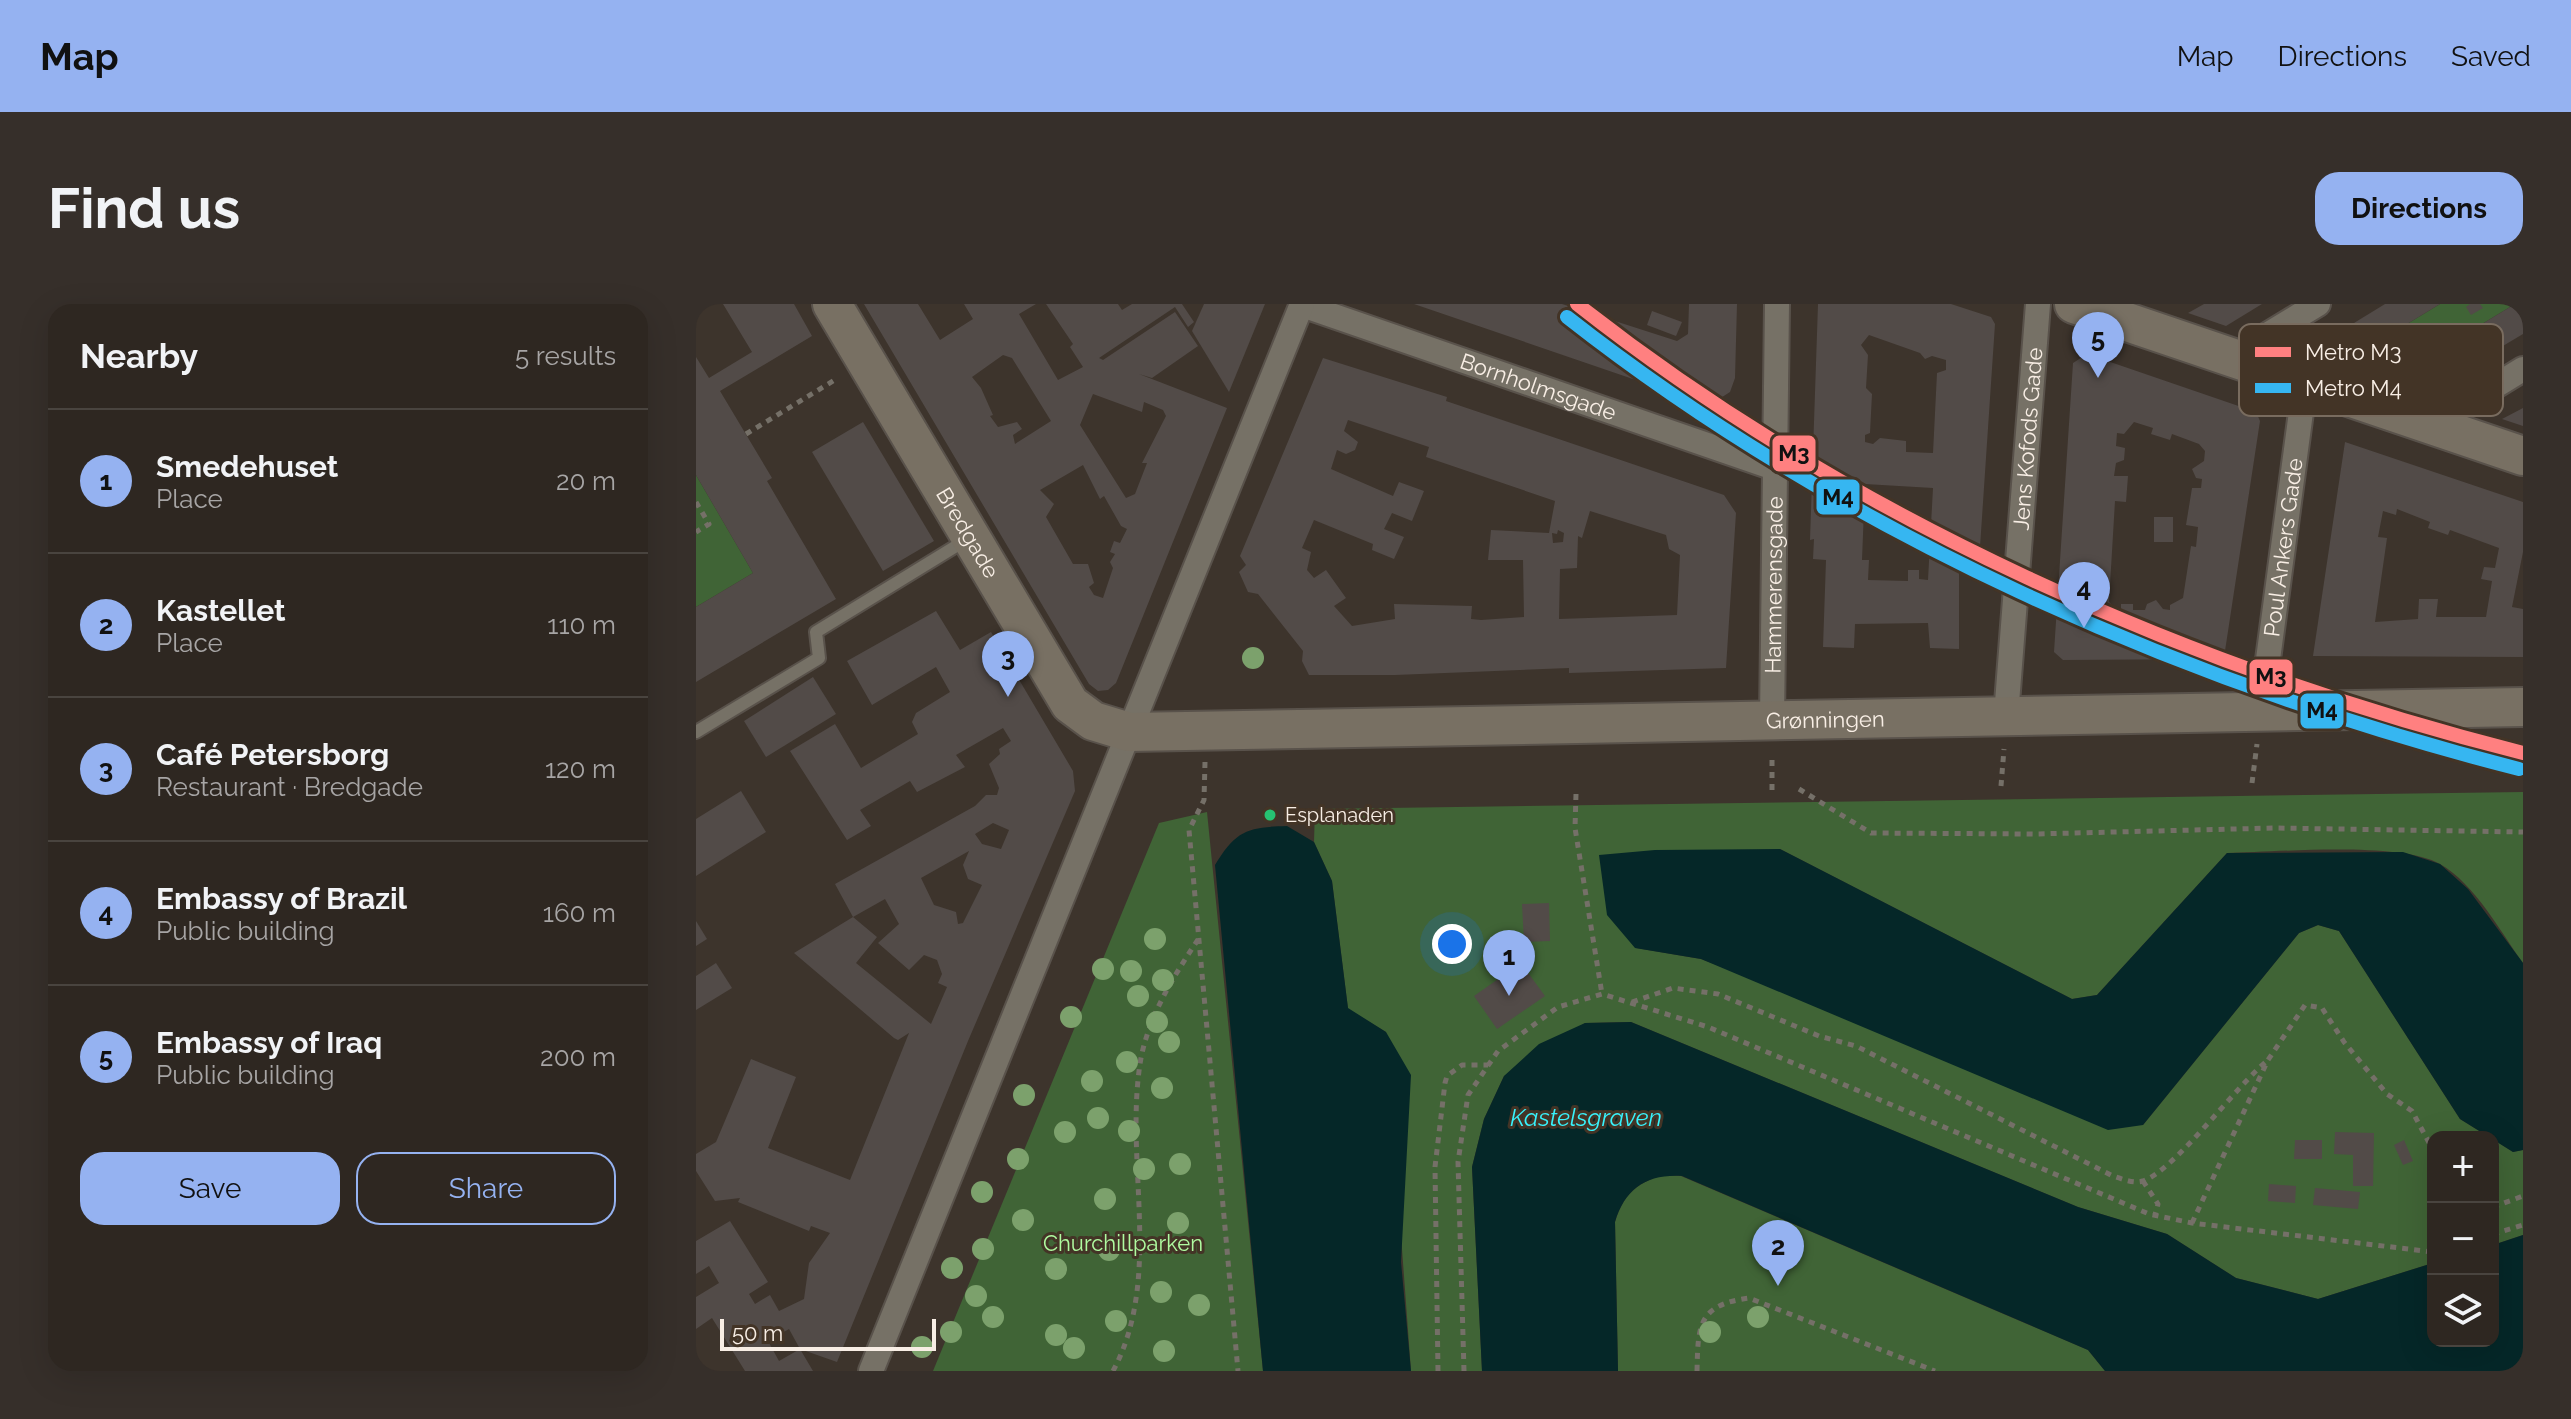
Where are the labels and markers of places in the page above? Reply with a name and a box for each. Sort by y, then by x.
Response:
pin: 5 [2072,312,2124,378]
pin: 4 [2058,562,2110,628]
pin: 3 [982,631,1034,697]
place label: Esplanaden [1285,803,1394,827]
marker: Esplanaden [1262,807,1278,823]
pin: 1 [1483,930,1535,996]
pin: 2 [1752,1220,1804,1286]

